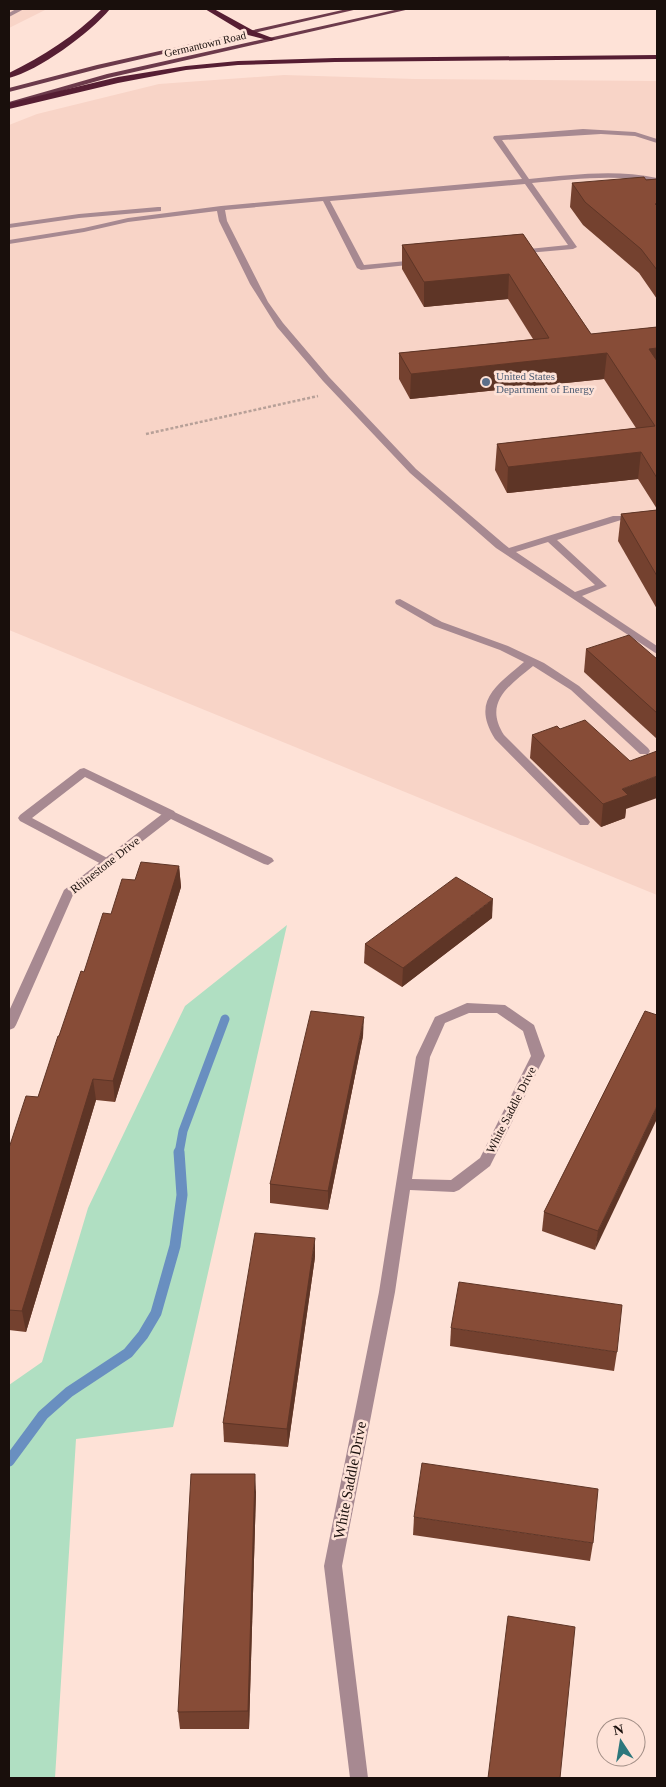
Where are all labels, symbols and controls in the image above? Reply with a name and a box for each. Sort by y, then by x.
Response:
street label: Germantown Road [163,29,247,59]
place label: United States Department of Energy [496,370,595,395]
marker: United States Department of Energy [480,376,492,388]
street label: Rhinestone Drive [67,834,143,896]
street label: White Saddle Drive [483,1064,539,1156]
street label: White Saddle Drive [331,1420,369,1540]
north arrow [596,1717,646,1767]
text: N [612,1721,625,1738]

